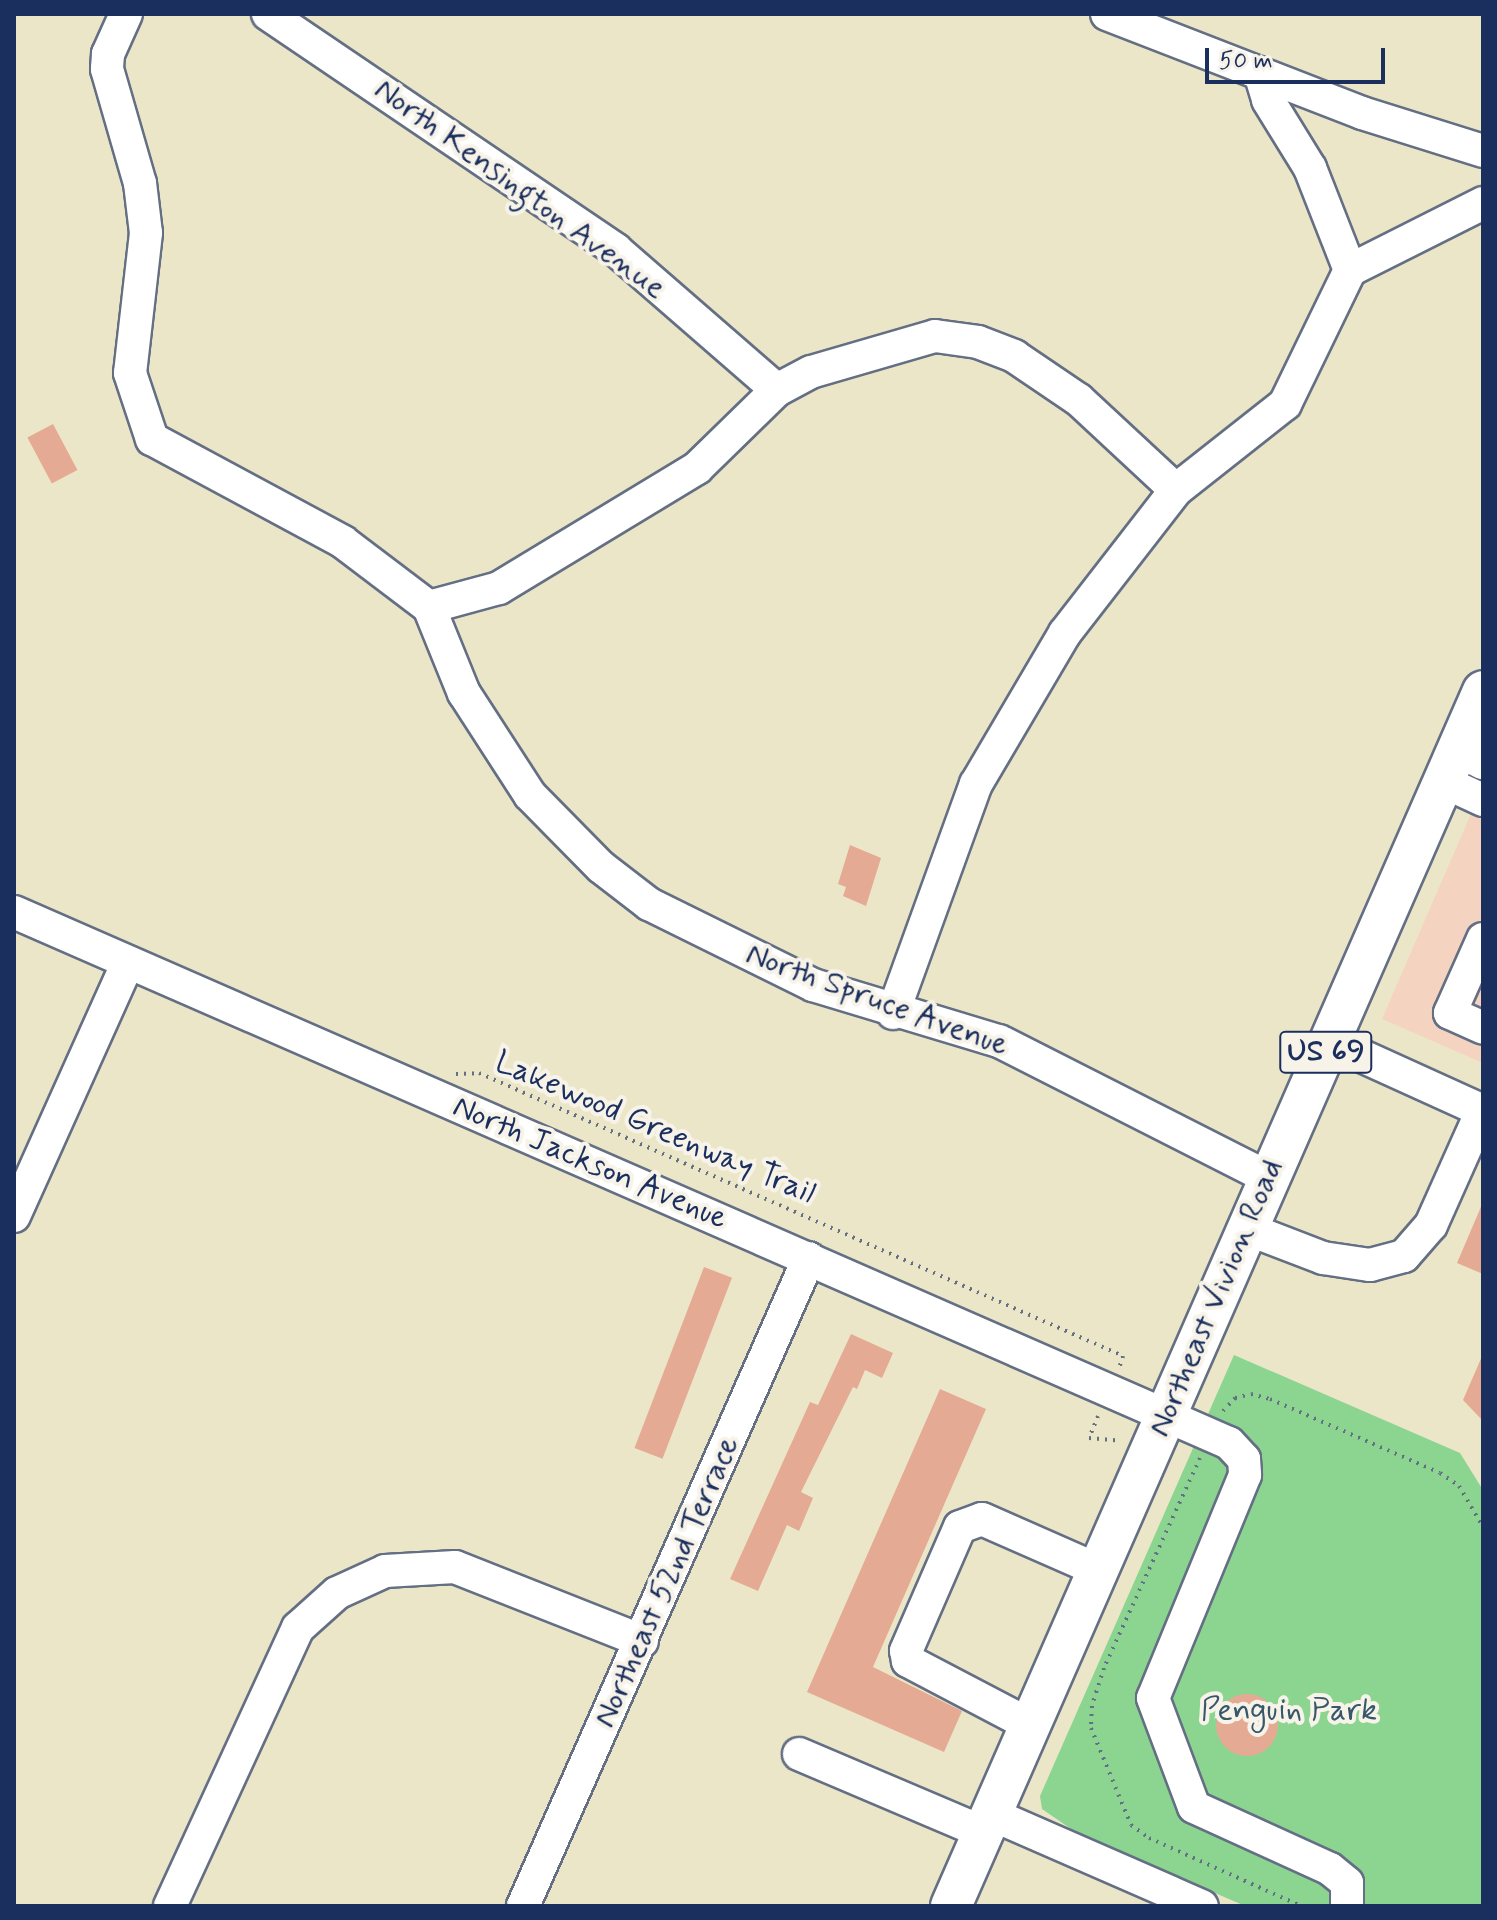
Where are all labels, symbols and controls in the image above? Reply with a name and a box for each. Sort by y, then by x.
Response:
scale bar [1209,32,1389,82]
text: 50 m [1219,46,1273,77]
street label: North Kensington Avenue [371,73,669,305]
street label: North Spruce Avenue [738,934,1016,1066]
road number: US 69 [1278,1026,1374,1078]
street label: Lakewood Greenway Trail [484,1041,826,1215]
street label: North Jackson Avenue [443,1086,737,1240]
street label: Northeast Vivion Road [1140,1154,1292,1442]
street label: Northeast 52nd Terrace [586,1431,748,1733]
park label: Penguin Park [1202,1691,1376,1729]

